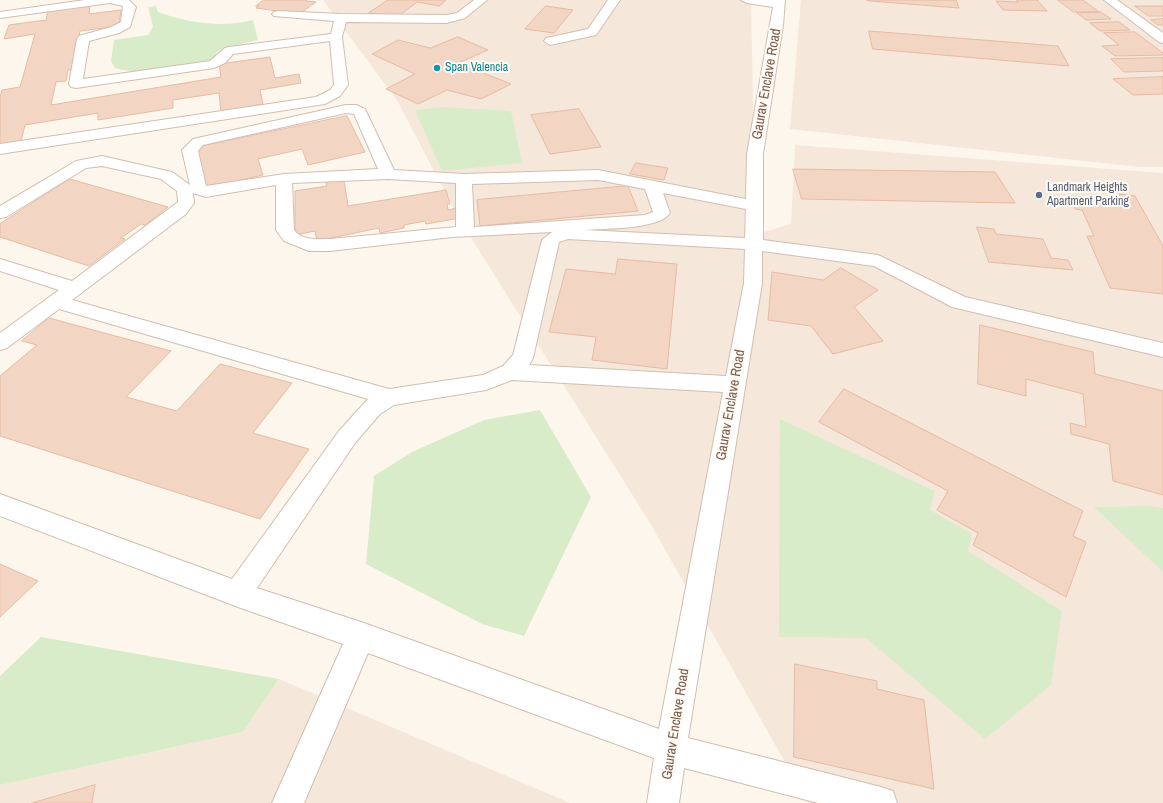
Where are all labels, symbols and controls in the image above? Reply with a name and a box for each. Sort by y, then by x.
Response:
street label: Gaurav Enclave Road [749,27,785,141]
place label: Span Valencia [445,61,508,75]
marker: Span Valencia [432,63,442,73]
place label: Landmark Heights Apartment Parking [1047,181,1129,209]
marker: Landmark Heights Apartment Parking [1034,190,1044,200]
street label: Gaurav Enclave Road [713,348,749,462]
street label: Gaurav Enclave Road [659,667,693,781]

